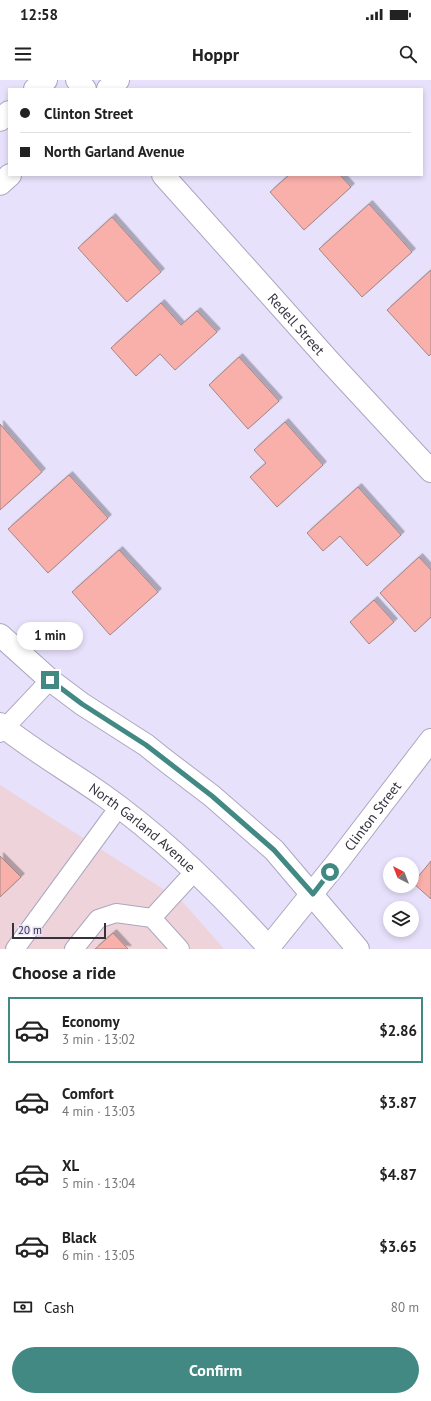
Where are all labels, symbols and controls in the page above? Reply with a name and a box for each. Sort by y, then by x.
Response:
text: 12:58 [20,5,58,24]
icon: menu [12,43,34,65]
text: Hoppr [192,43,239,66]
icon: search [397,43,419,65]
text: Clinton Street [44,104,133,123]
text: North Garland Avenue [44,142,185,161]
street label: Redell Street [264,289,329,359]
callout: 1 min [17,622,83,650]
text: 1 min [34,627,66,644]
route end [41,671,59,689]
street label: Clinton Street [340,778,405,854]
street label: North Garland Avenue [86,779,199,876]
north arrow [383,857,419,893]
map controls [383,857,419,937]
route start [321,863,339,881]
button: layers [383,901,419,937]
scale bar [12,921,106,940]
text: 20 m [18,923,42,937]
text: Choose a ride [12,961,116,984]
icon: car [14,1012,50,1048]
text: Economy [62,1012,120,1031]
text: $2.86 [379,1021,417,1040]
text: 3 min · 13:02 [62,1031,135,1048]
icon: car [14,1084,50,1120]
text: Comfort [62,1084,114,1103]
text: $3.87 [379,1093,417,1112]
text: 4 min · 13:03 [62,1103,135,1120]
icon: car [14,1156,50,1192]
text: XL [62,1156,79,1175]
text: $4.87 [379,1165,417,1184]
text: 5 min · 13:04 [62,1175,135,1192]
icon: car [14,1228,50,1264]
text: Black [62,1228,97,1247]
text: $3.65 [379,1237,417,1256]
text: 6 min · 13:05 [62,1247,135,1264]
icon: cash [12,1296,34,1318]
text: Cash [44,1298,74,1317]
text: 80 m [391,1299,419,1316]
button: Confirm [12,1347,419,1393]

